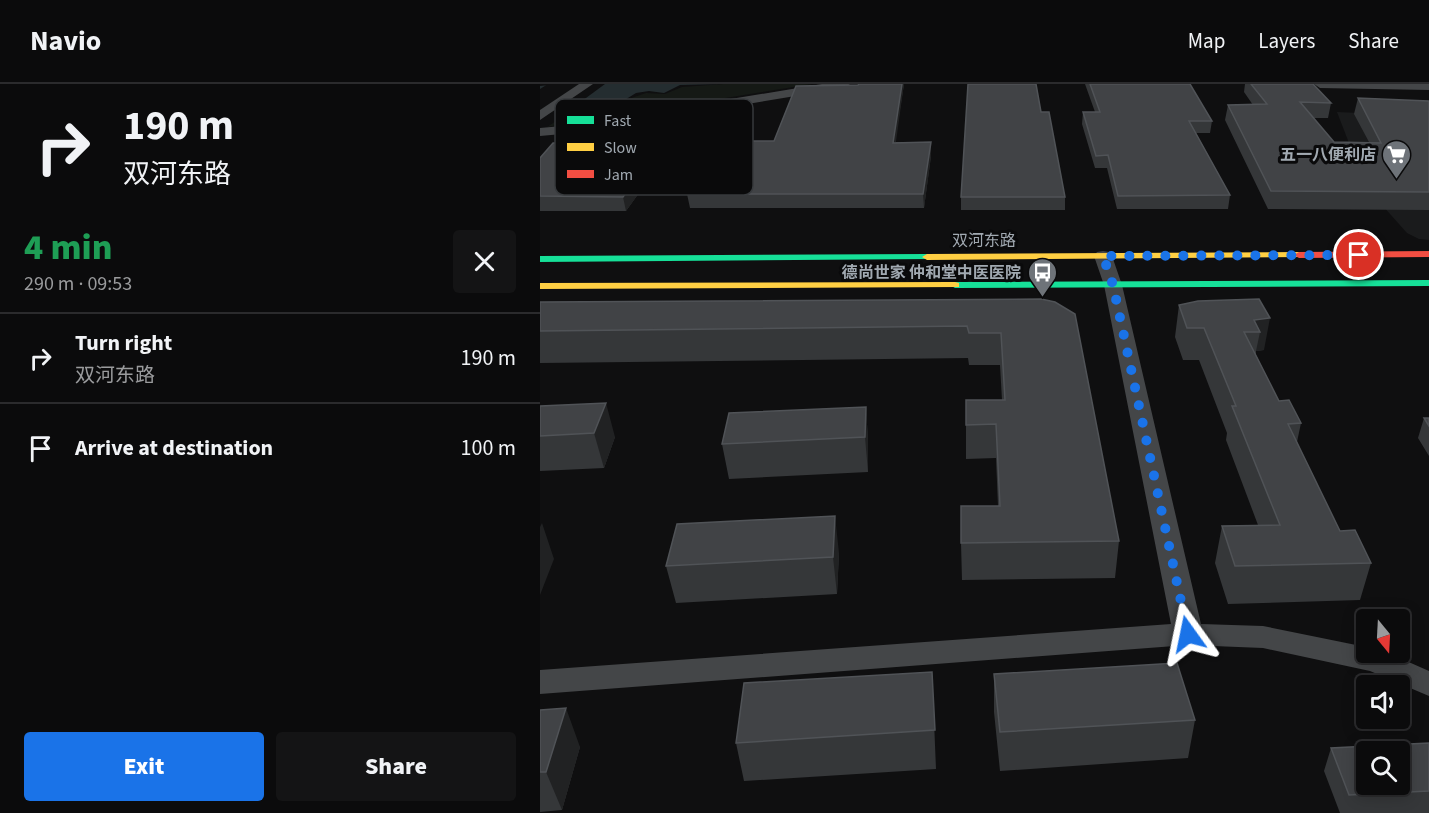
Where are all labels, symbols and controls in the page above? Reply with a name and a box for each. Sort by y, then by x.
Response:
text: Navio [30,21,101,61]
text: Map [1188,26,1225,56]
text: Layers [1258,26,1315,56]
text: Share [1348,26,1399,56]
text: 190 m [123,96,234,156]
legend [555,99,753,195]
icon: right [24,108,102,186]
text: Fast [604,110,632,132]
text: Slow [604,137,637,159]
supermarket icon: 五一八便利店 [1381,138,1413,180]
place label: 五一八便利店 [1280,144,1376,166]
text: 双河东路 [123,155,231,194]
text: Jam [604,164,633,186]
text: 4 min [24,222,112,273]
pin [1333,229,1384,280]
button: close [453,230,516,293]
street label: 双河东路 [952,230,1016,252]
icon: arrive [1342,238,1375,271]
bus stop icon: 德尚世家 仲和堂中医医院 [1026,256,1058,298]
place label: 德尚世家 仲和堂中医医院 [842,262,1021,284]
text: 290 m · 09:53 [24,270,132,298]
text: Turn right [75,327,172,359]
icon: right [24,342,57,375]
text: 190 m [461,342,516,374]
text: 双河东路 [75,362,155,390]
icon: arrive [24,432,57,465]
text: Arrive at destination [75,432,273,464]
text: 100 m [461,432,516,464]
position arrow [1156,602,1220,666]
north arrow [1356,609,1410,663]
map controls [1356,609,1410,795]
button: sound [1356,675,1410,729]
button: Exit [24,732,264,801]
button: Share [276,732,516,801]
button: search [1356,741,1410,795]

